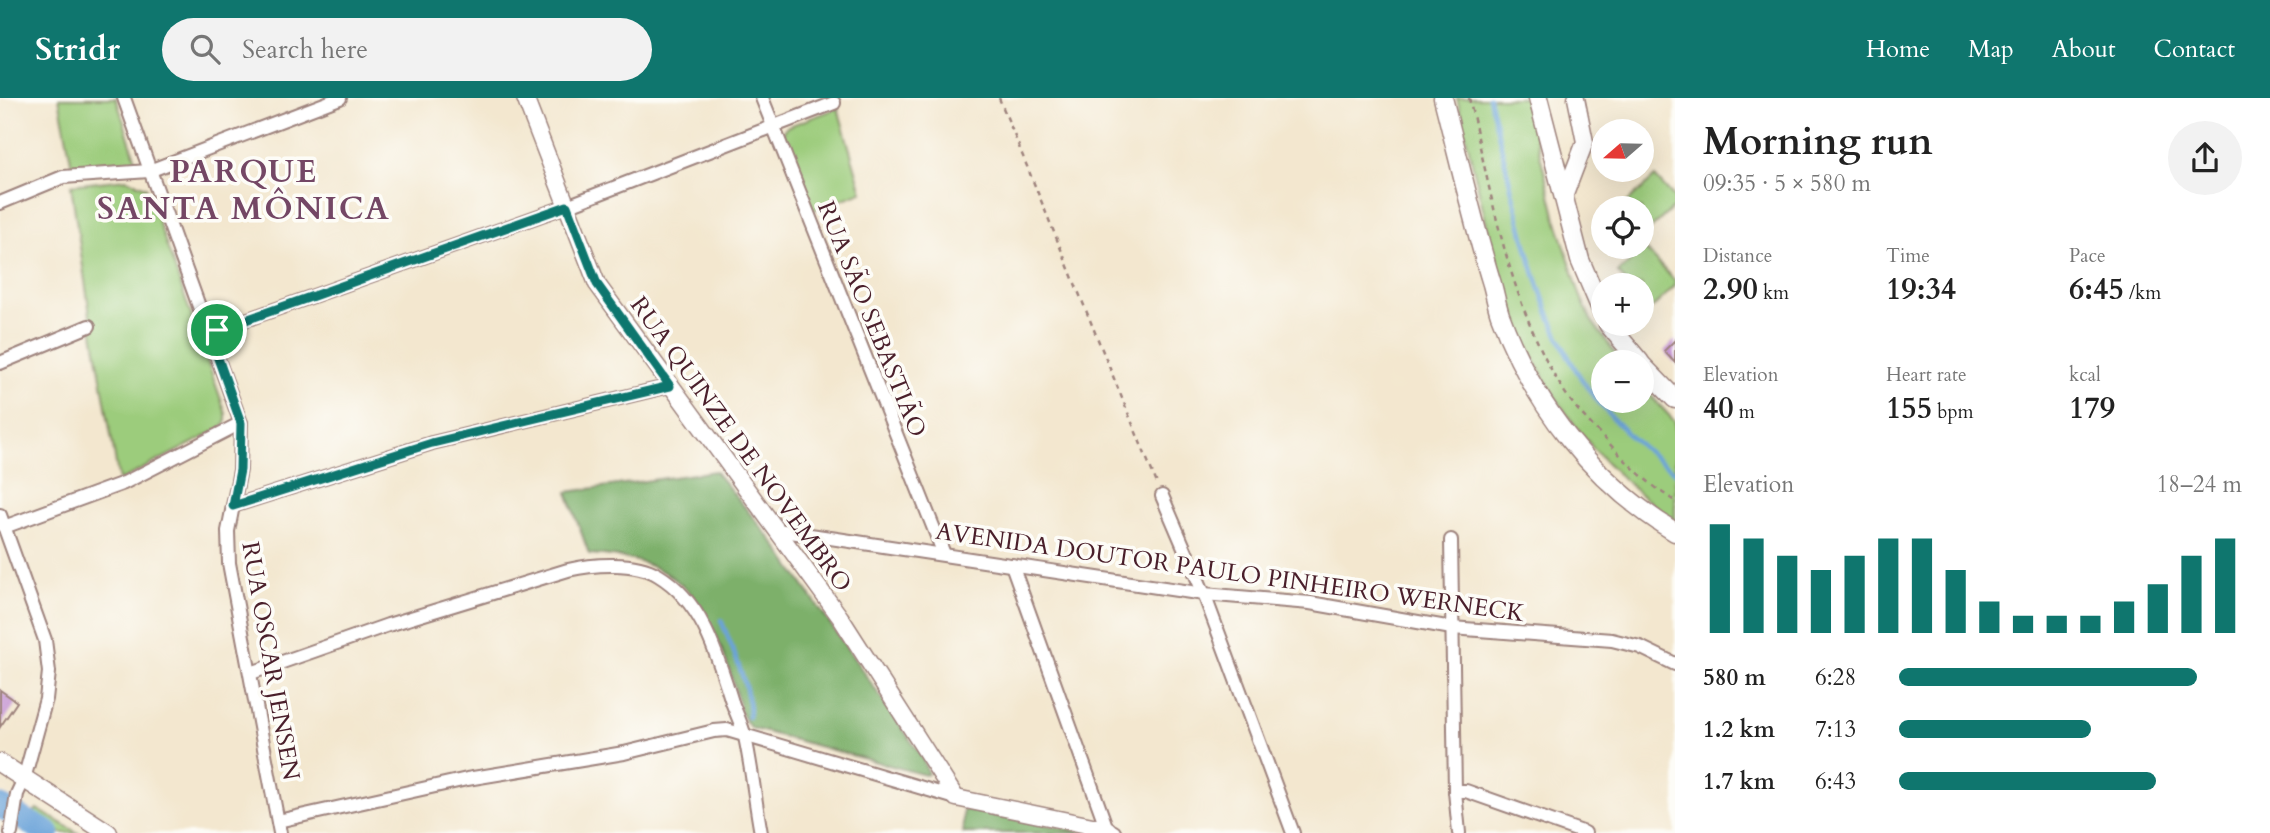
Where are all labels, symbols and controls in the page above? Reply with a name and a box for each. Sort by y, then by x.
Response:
search box [162,18,652,81]
text: Stridr [35,27,120,72]
icon: search [186,30,224,68]
text: Search here [242,32,368,67]
text: Home [1866,33,1930,66]
text: Map [1968,33,2014,66]
text: About [2052,33,2116,66]
text: Contact [2154,33,2235,66]
text: Morning run [1703,116,1933,168]
north arrow [1591,119,1654,182]
map controls [1591,119,1654,413]
button: share [2168,121,2242,195]
district label: PARQUE SANTA MÔNICA [97,150,391,231]
text: 09:35 · 5 × 580 m [1703,168,1871,199]
street label: RUA SÃO SEBASTIÃO [809,196,934,442]
button: locate [1591,196,1654,259]
text: Distance [1703,243,1772,269]
text: Time [1886,243,1930,269]
text: Pace [2069,243,2106,269]
text: 2.90 [1703,269,1758,310]
text: 19:34 [1886,269,1956,310]
text: 6:45 [2069,269,2124,310]
button: + [1591,273,1654,336]
text: km [1758,280,1789,306]
text: /km [2124,280,2161,306]
street label: RUA QUINZE DE NOVEMBRO [622,290,859,599]
pin [187,300,247,360]
icon: arrive [198,311,236,349]
button: − [1591,350,1654,413]
text: Elevation [1703,362,1778,388]
text: Heart rate [1886,362,1967,388]
text: kcal [2069,362,2101,388]
text: 40 [1703,388,1734,429]
text: 155 [1886,388,1932,429]
text: 179 [2069,388,2115,429]
text: m [1734,399,1755,425]
text: bpm [1932,399,1974,425]
text: Elevation [1703,469,1794,500]
text: 18–24 m [2157,469,2242,500]
street label: AVENIDA DOUTOR PAULO PINHEIRO WERNECK [933,515,1527,630]
street label: RUA OSCAR JENSEN [233,539,308,783]
text: 580 m [1703,662,1766,693]
text: 6:28 [1815,662,1856,693]
text: 1.2 km [1703,714,1775,745]
text: 7:13 [1815,714,1856,745]
text: 1.7 km [1703,766,1775,797]
text: 6:43 [1815,766,1856,797]

